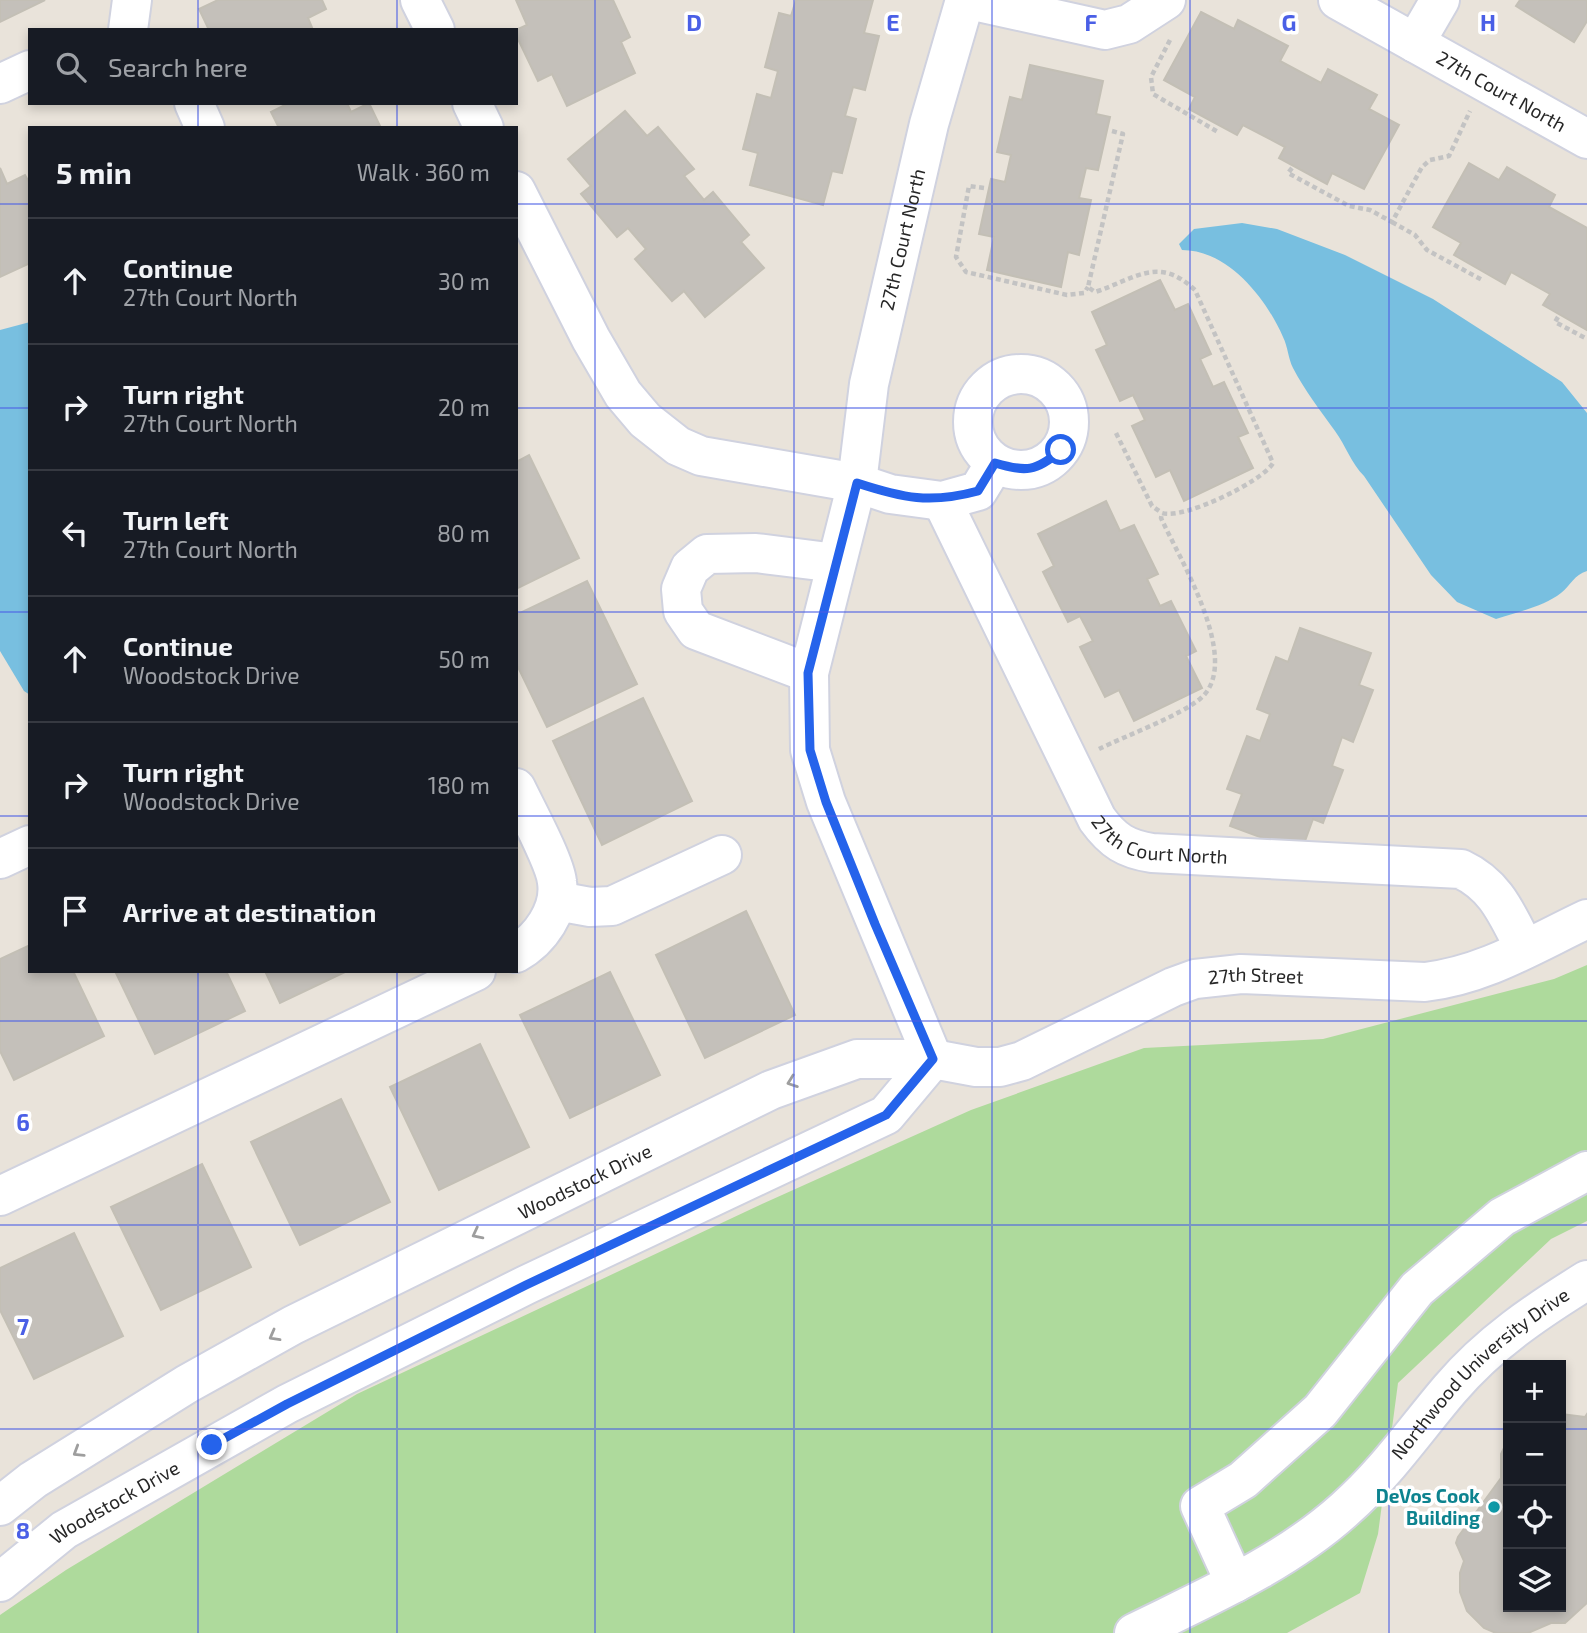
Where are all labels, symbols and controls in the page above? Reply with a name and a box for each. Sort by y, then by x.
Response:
text: D [686,8,702,36]
text: E [886,8,900,36]
text: F [1085,8,1098,36]
text: G [1282,8,1296,36]
text: H [1480,8,1496,36]
search box [28,28,518,105]
street label: 27th Court North [1433,45,1570,136]
icon: search [52,48,90,86]
text: Search here [108,51,248,82]
text: 5 min [56,154,132,190]
text: Walk · 360 m [357,158,490,186]
street label: 27th Court North [874,166,929,312]
text: Continue [123,252,233,283]
icon: ahead [56,262,94,300]
text: 30 m [438,267,490,295]
text: 27th Court North [123,283,298,311]
text: Turn right [123,378,244,409]
icon: right [56,388,94,426]
text: 20 m [438,393,490,421]
text: 27th Court North [123,409,298,437]
route start [1045,434,1076,465]
text: Turn left [123,504,229,535]
icon: left [56,514,94,552]
text: 80 m [437,519,490,547]
text: 27th Court North [123,535,298,563]
text: Continue [123,630,233,661]
icon: ahead [56,640,94,678]
text: 50 m [439,645,490,673]
text: Woodstock Drive [123,661,300,689]
text: Turn right [123,756,244,787]
icon: right [56,766,94,804]
text: 180 m [428,771,490,799]
text: Woodstock Drive [123,787,300,815]
street label: 27th Court North [1087,810,1228,868]
icon: arrive [56,892,94,930]
text: Arrive at destination [123,896,376,927]
street label: 27th Street [1207,962,1304,989]
one-way arrow [787,1074,799,1088]
text: 6 [16,1108,30,1136]
street label: Woodstock Drive [514,1139,655,1224]
one-way arrow [472,1226,484,1240]
street label: Northwood University Drive [1386,1282,1573,1463]
text: 7 [17,1312,29,1340]
one-way arrow [268,1328,281,1341]
map controls [1503,1360,1566,1612]
button: + [1503,1360,1566,1423]
button: − [1503,1423,1566,1486]
route end [196,1429,227,1460]
one-way arrow [73,1443,86,1456]
street label: Woodstock Drive [44,1455,183,1548]
place label: DeVos Cook Building [1376,1484,1480,1529]
button: locate [1503,1486,1566,1549]
marker: DeVos Cook Building [1486,1499,1502,1515]
text: 8 [16,1516,30,1544]
button: layers [1503,1549,1566,1612]

